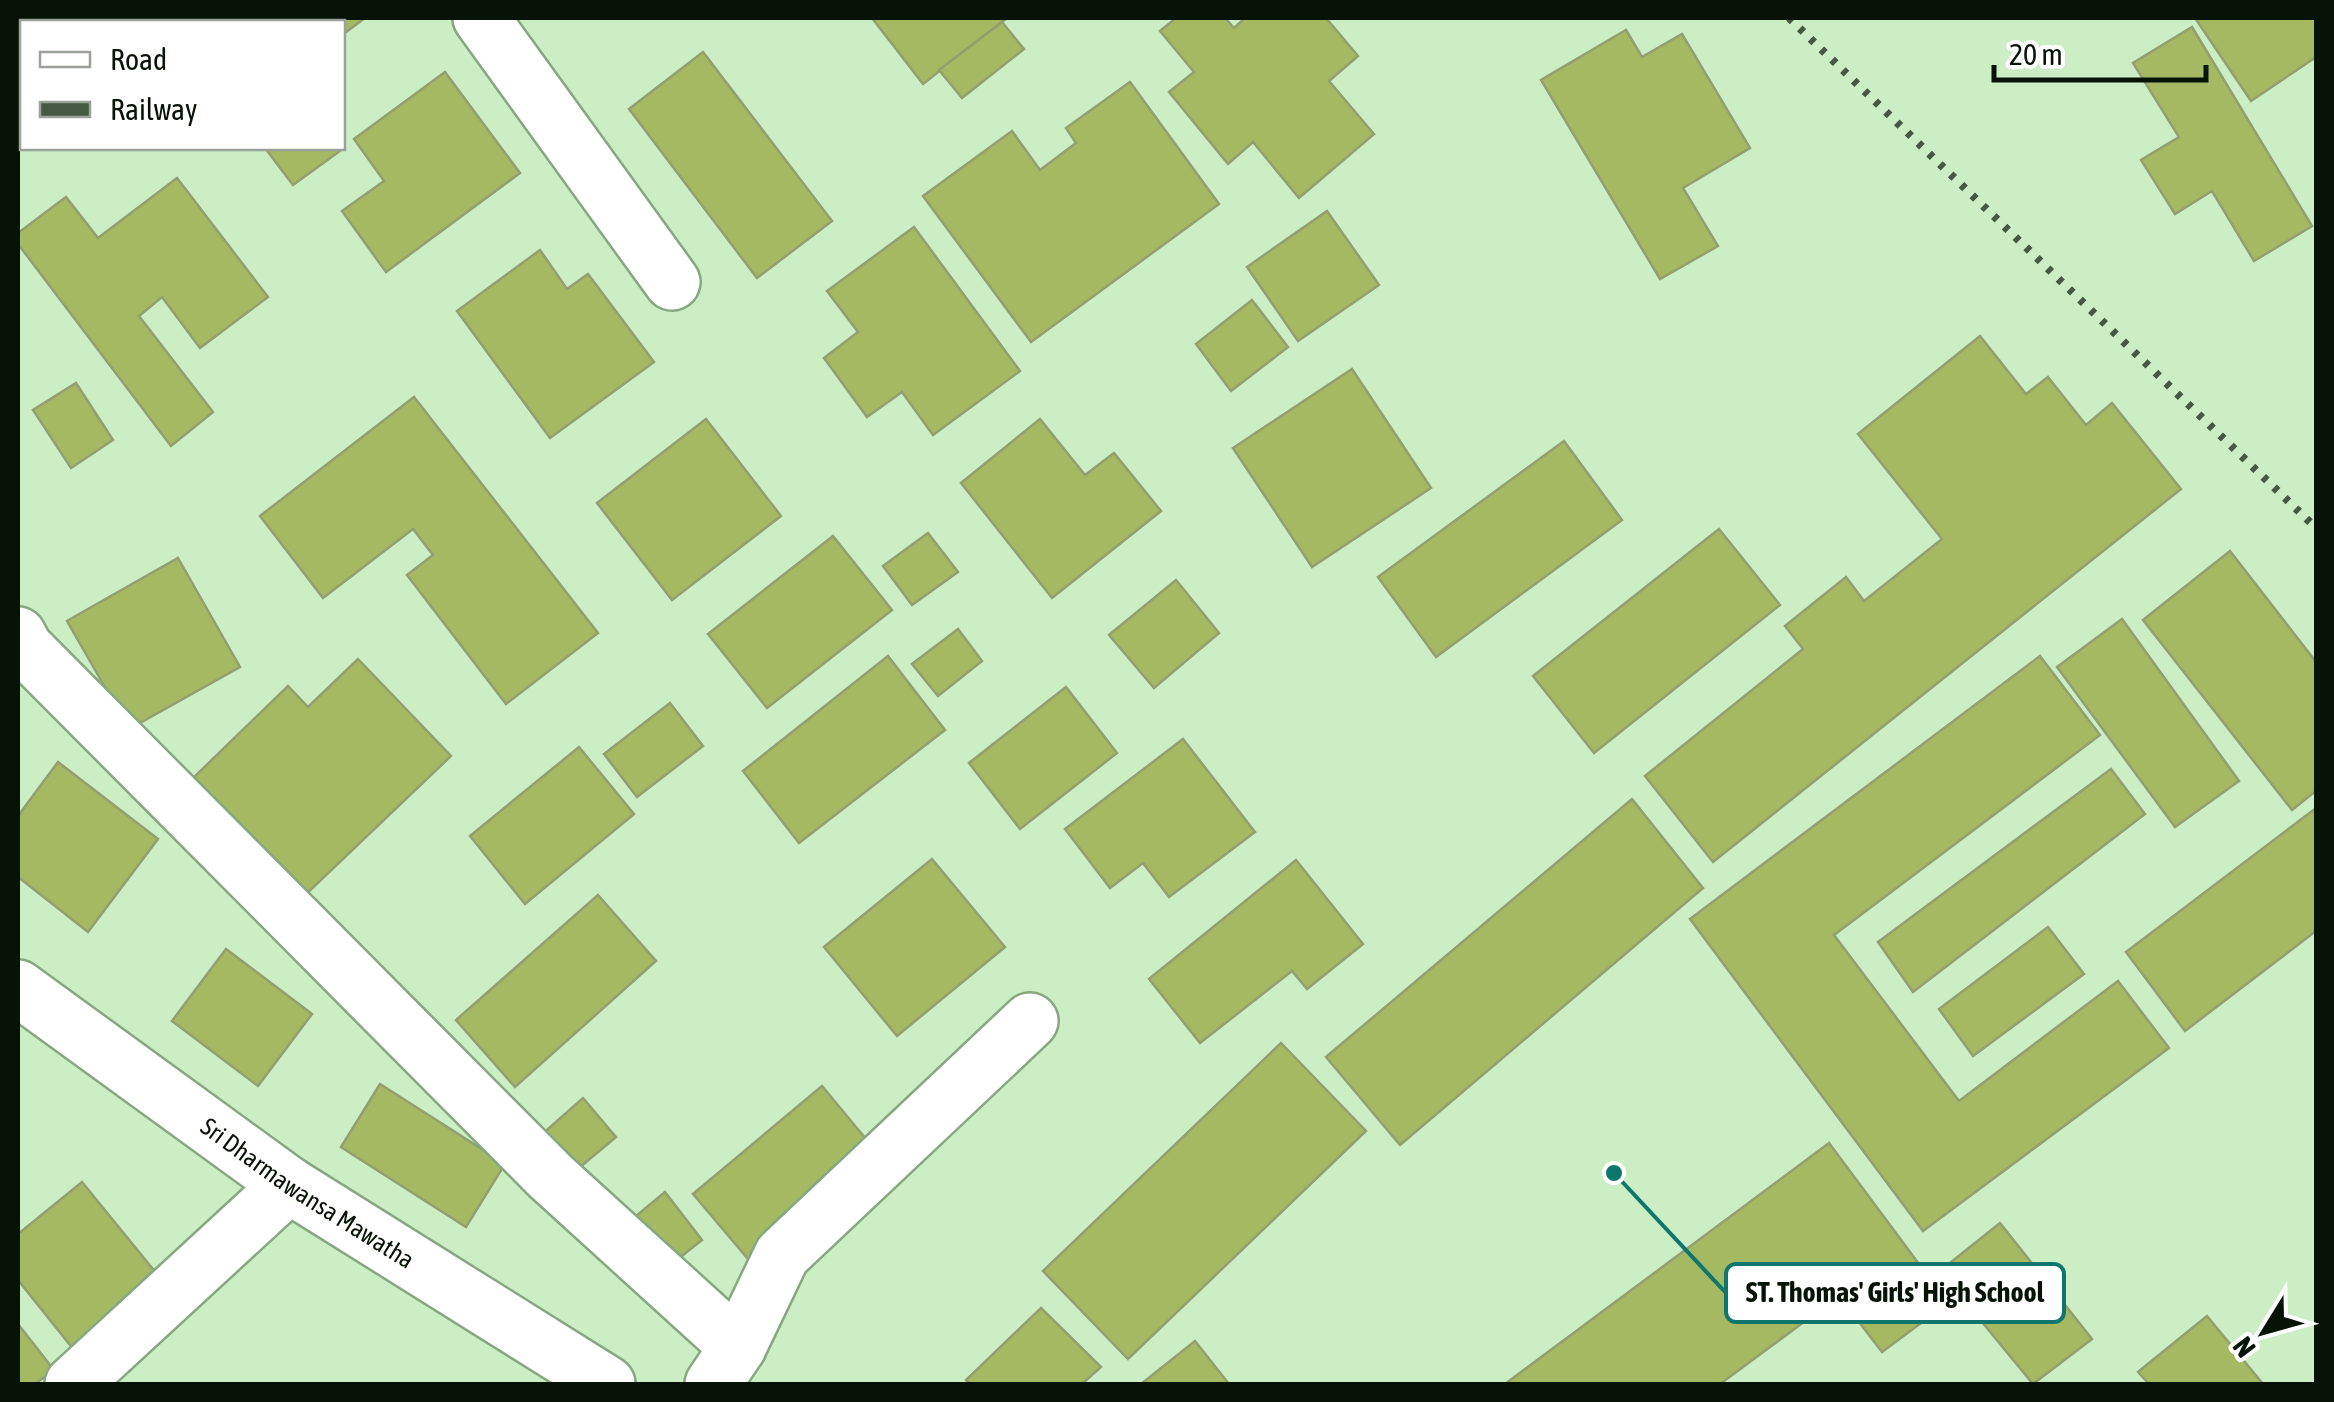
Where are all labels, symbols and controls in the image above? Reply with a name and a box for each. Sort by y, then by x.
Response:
legend [20,20,345,150]
scale bar [1994,20,2206,82]
text: 20 m [2009,37,2063,71]
text: Road [110,42,167,76]
text: Railway [110,92,197,126]
street label: Sri Dharmawansa Mawatha [196,1112,419,1274]
callout: ST. Thomas' Girls' High School [1726,1264,2064,1322]
text: ST. Thomas' Girls' High School [1746,1276,2045,1308]
north arrow [2214,1282,2314,1382]
text: N [2226,1331,2262,1363]

